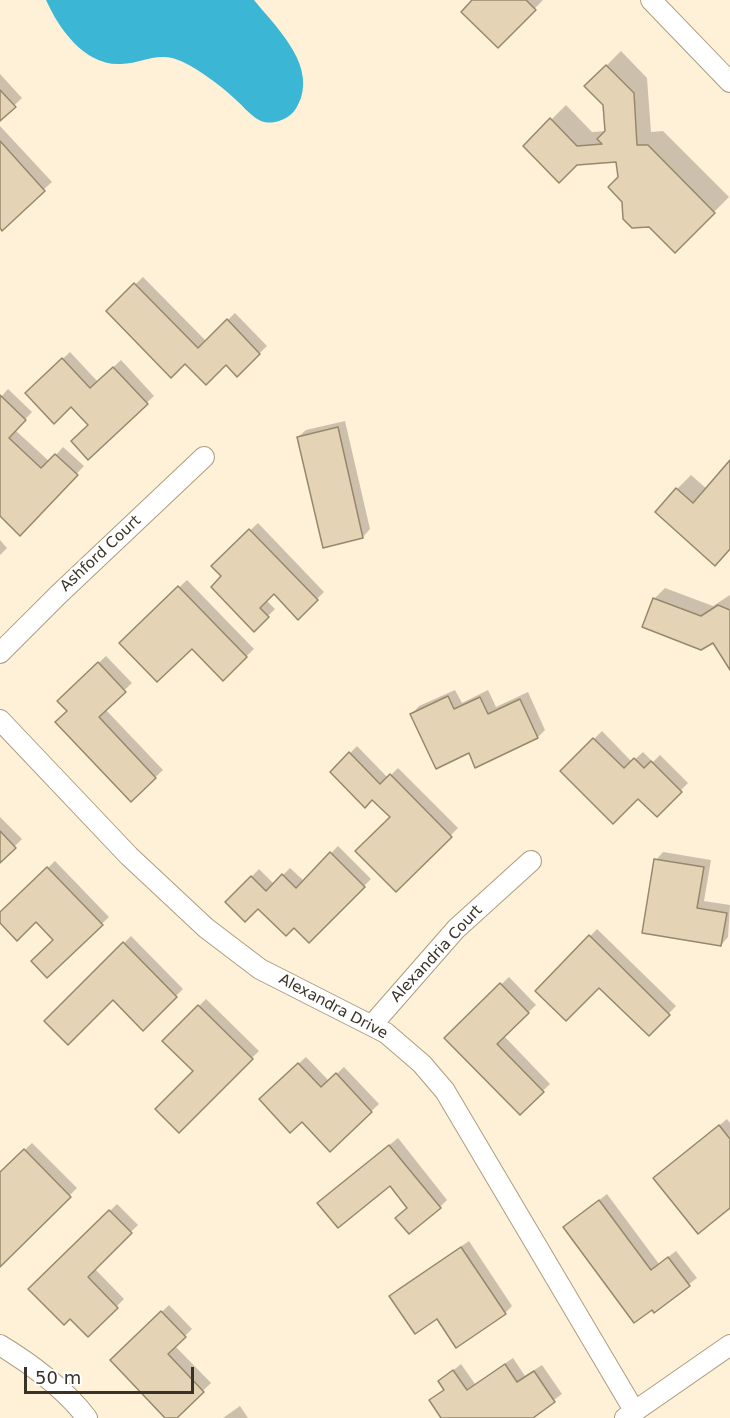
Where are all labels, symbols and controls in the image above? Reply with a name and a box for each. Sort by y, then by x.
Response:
street label: Ashford Court [57,512,145,596]
street label: Alexandria Court [387,902,487,1006]
street label: Alexandra Drive [276,971,390,1043]
scale bar [27,1355,196,1393]
text: 50 m [35,1367,81,1388]

